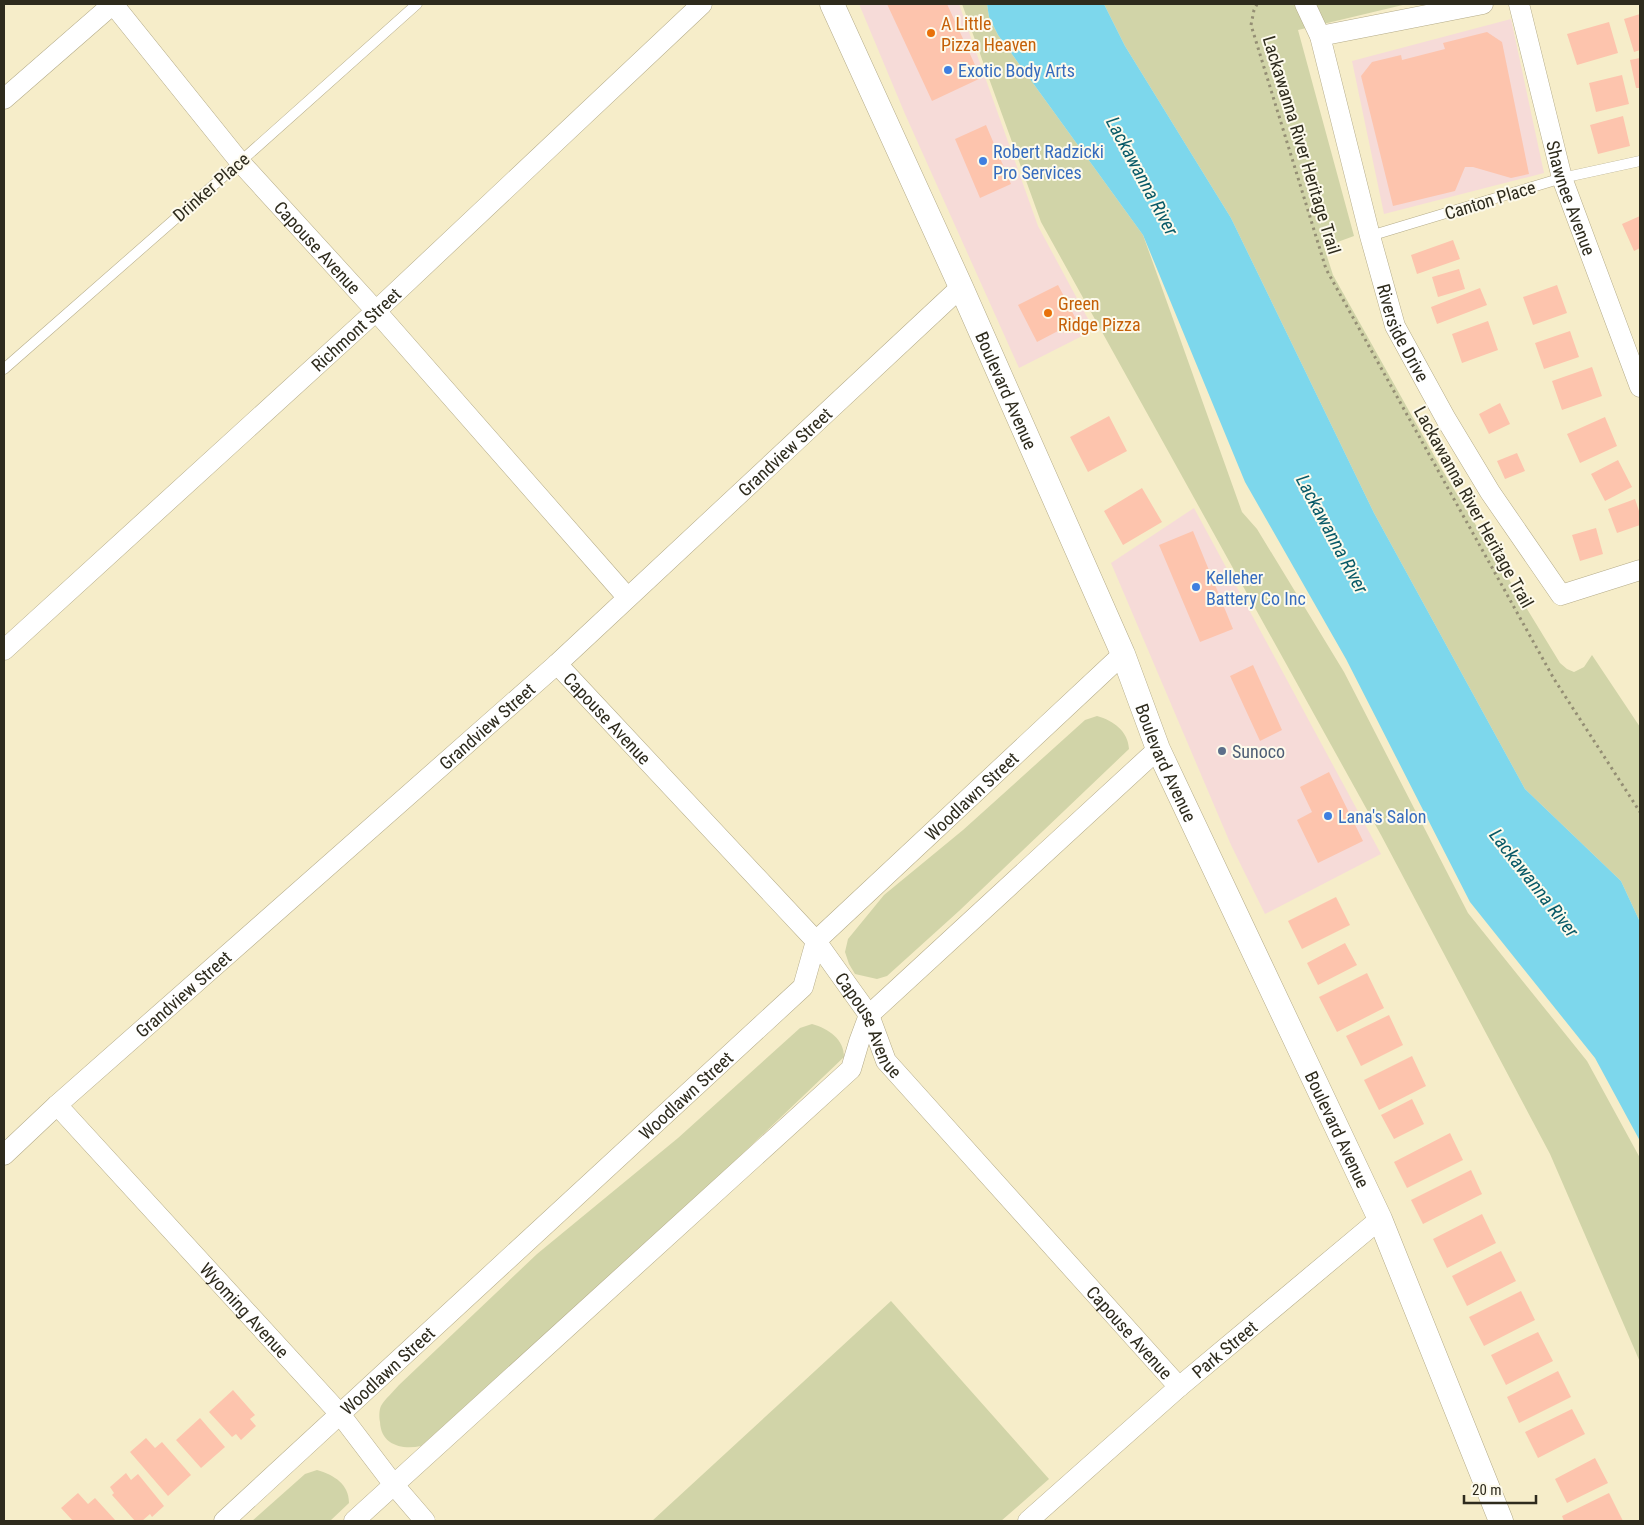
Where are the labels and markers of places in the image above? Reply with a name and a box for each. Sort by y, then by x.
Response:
place label: A Little Pizza Heaven [941,13,1037,55]
marker: A Little Pizza Heaven [925,27,937,39]
place label: Exotic Body Arts [958,60,1075,81]
marker: Exotic Body Arts [942,64,954,76]
place label: Robert Radzicki Pro Services [993,141,1104,183]
marker: Robert Radzicki Pro Services [977,155,989,167]
place label: Green Ridge Pizza [1058,293,1141,335]
marker: Green Ridge Pizza [1042,307,1054,319]
place label: Kelleher Battery Co Inc [1206,567,1306,609]
marker: Kelleher Battery Co Inc [1190,581,1202,593]
place label: Sunoco [1232,741,1285,762]
marker: Sunoco [1216,745,1228,757]
place label: Lana's Salon [1338,806,1427,827]
marker: Lana's Salon [1322,810,1334,822]

